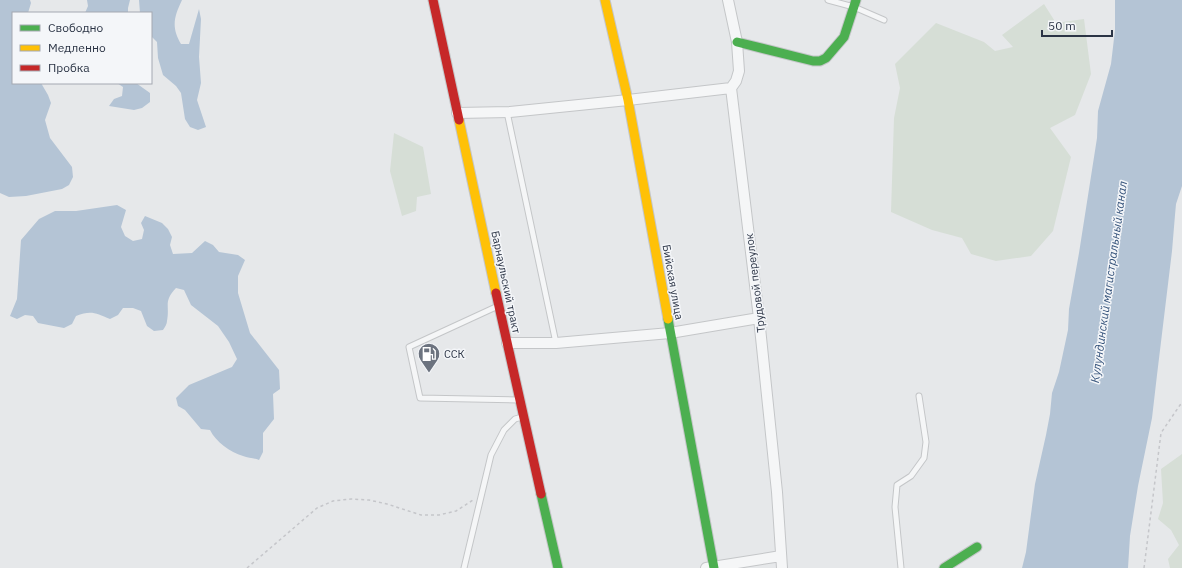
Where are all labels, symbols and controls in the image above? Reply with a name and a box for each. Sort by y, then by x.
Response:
legend [12,12,152,84]
scale bar [1042,12,1112,38]
text: 50 m [1048,18,1076,33]
text: Свободно [48,20,104,35]
text: Медленно [48,40,106,55]
text: Пробка [48,60,90,75]
water label: Кулундинский магистральный канал [1087,179,1130,384]
street label: Барнаульский тракт [488,229,524,335]
street label: Трудовой переулок [742,233,768,333]
street label: Бийская улица [659,243,687,321]
fuel station icon: ССК [416,341,442,374]
place label: ССК [444,347,465,361]

